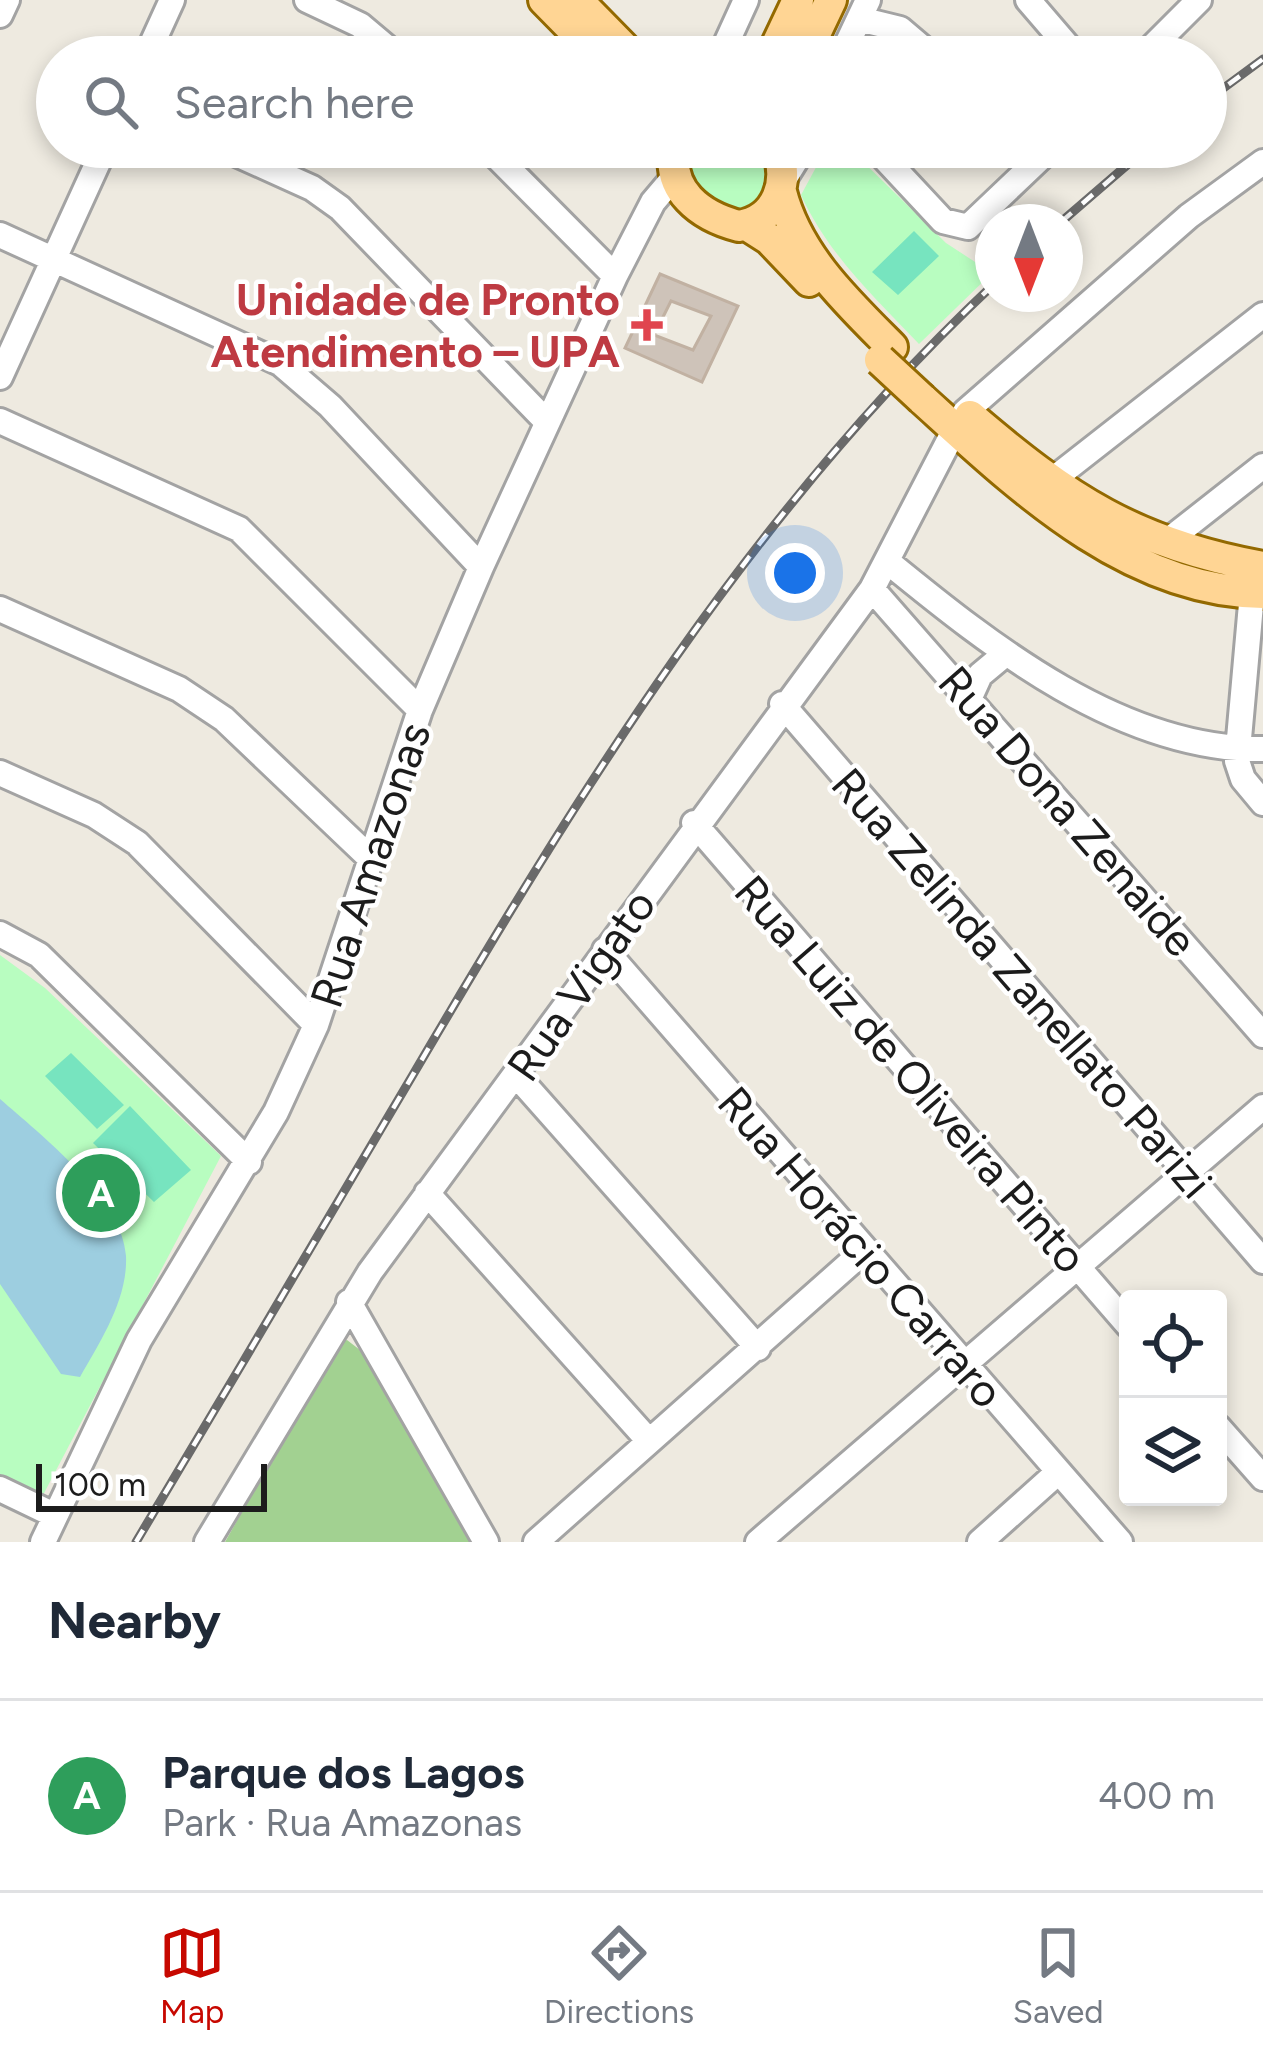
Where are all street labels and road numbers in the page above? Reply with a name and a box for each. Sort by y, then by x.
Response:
street label: Rua Dona Zenaide [927,655,1209,967]
street label: Rua Amazonas [299,716,441,1014]
street label: Rua Zelinda Zanellato Parizi [821,757,1223,1209]
street label: Rua Luiz de Oliveira Pinto [724,864,1098,1284]
street label: Rua Vigato [495,879,667,1091]
street label: Rua Horácio Carraro [707,1076,1015,1418]

